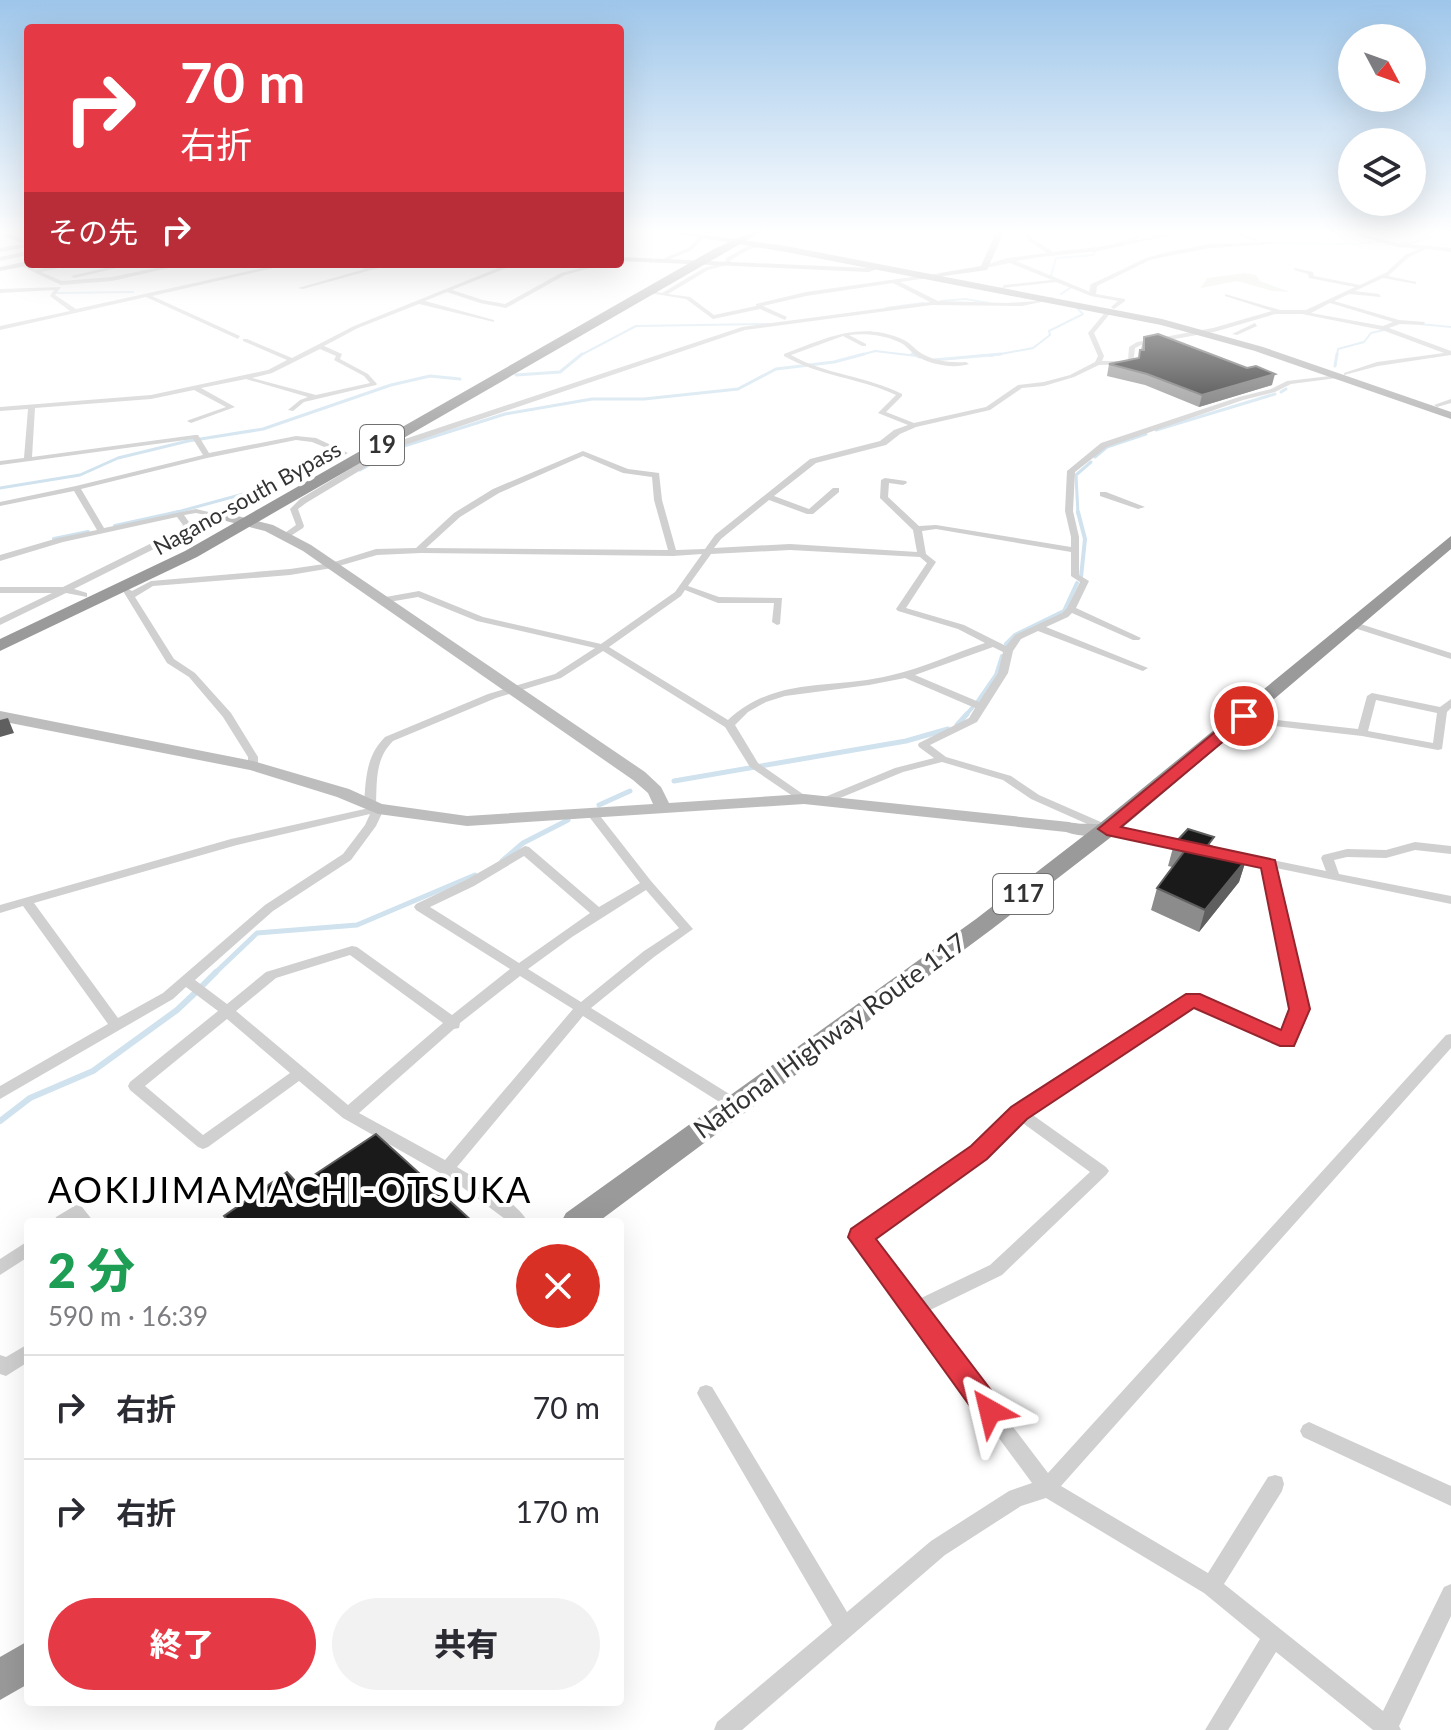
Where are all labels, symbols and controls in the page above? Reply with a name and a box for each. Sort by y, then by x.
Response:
north arrow [1338,24,1426,112]
map controls [1338,24,1426,216]
text: 70 m [180,48,305,115]
icon: right [48,56,152,160]
text: 右折 [180,122,252,166]
button: layers [1338,128,1426,216]
icon: right [154,208,198,252]
text: その先 [48,213,138,249]
road number: 19 [360,425,404,465]
street label: Nagano-south Bypass [148,435,345,560]
pin [1210,682,1278,750]
icon: arrive [1222,694,1266,738]
road number: 117 [993,874,1053,914]
street label: National Highway Route 117 [687,926,972,1145]
district label: AOKIJIMAMACHI-OTSUKA [48,1167,532,1211]
text: 2 分 [48,1241,135,1298]
button: close [516,1244,600,1328]
text: 590 m · 16:39 [48,1300,208,1332]
position arrow [948,1369,1032,1453]
icon: right [48,1385,92,1429]
text: 70 m [533,1389,600,1425]
text: 右折 [116,1390,176,1426]
icon: right [48,1489,92,1533]
text: 170 m [515,1493,600,1529]
text: 右折 [116,1494,176,1530]
button: 終了 [48,1598,316,1690]
button: 共有 [332,1598,600,1690]

